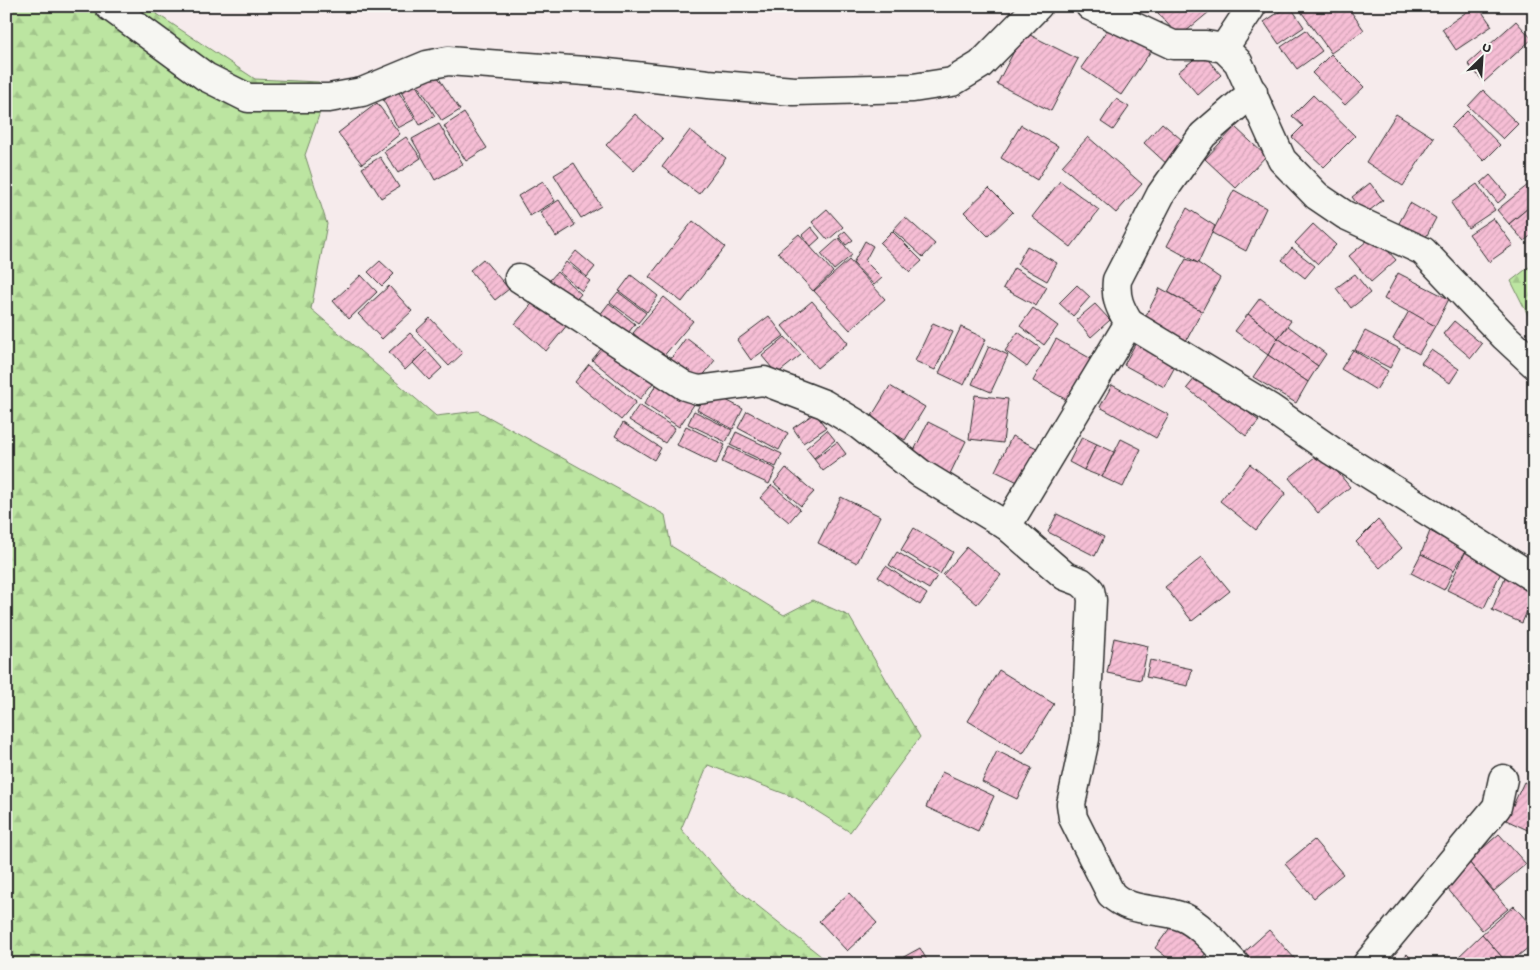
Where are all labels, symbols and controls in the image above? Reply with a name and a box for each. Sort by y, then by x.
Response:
north arrow [1458,32,1508,82]
text: U [1479,39,1494,58]

